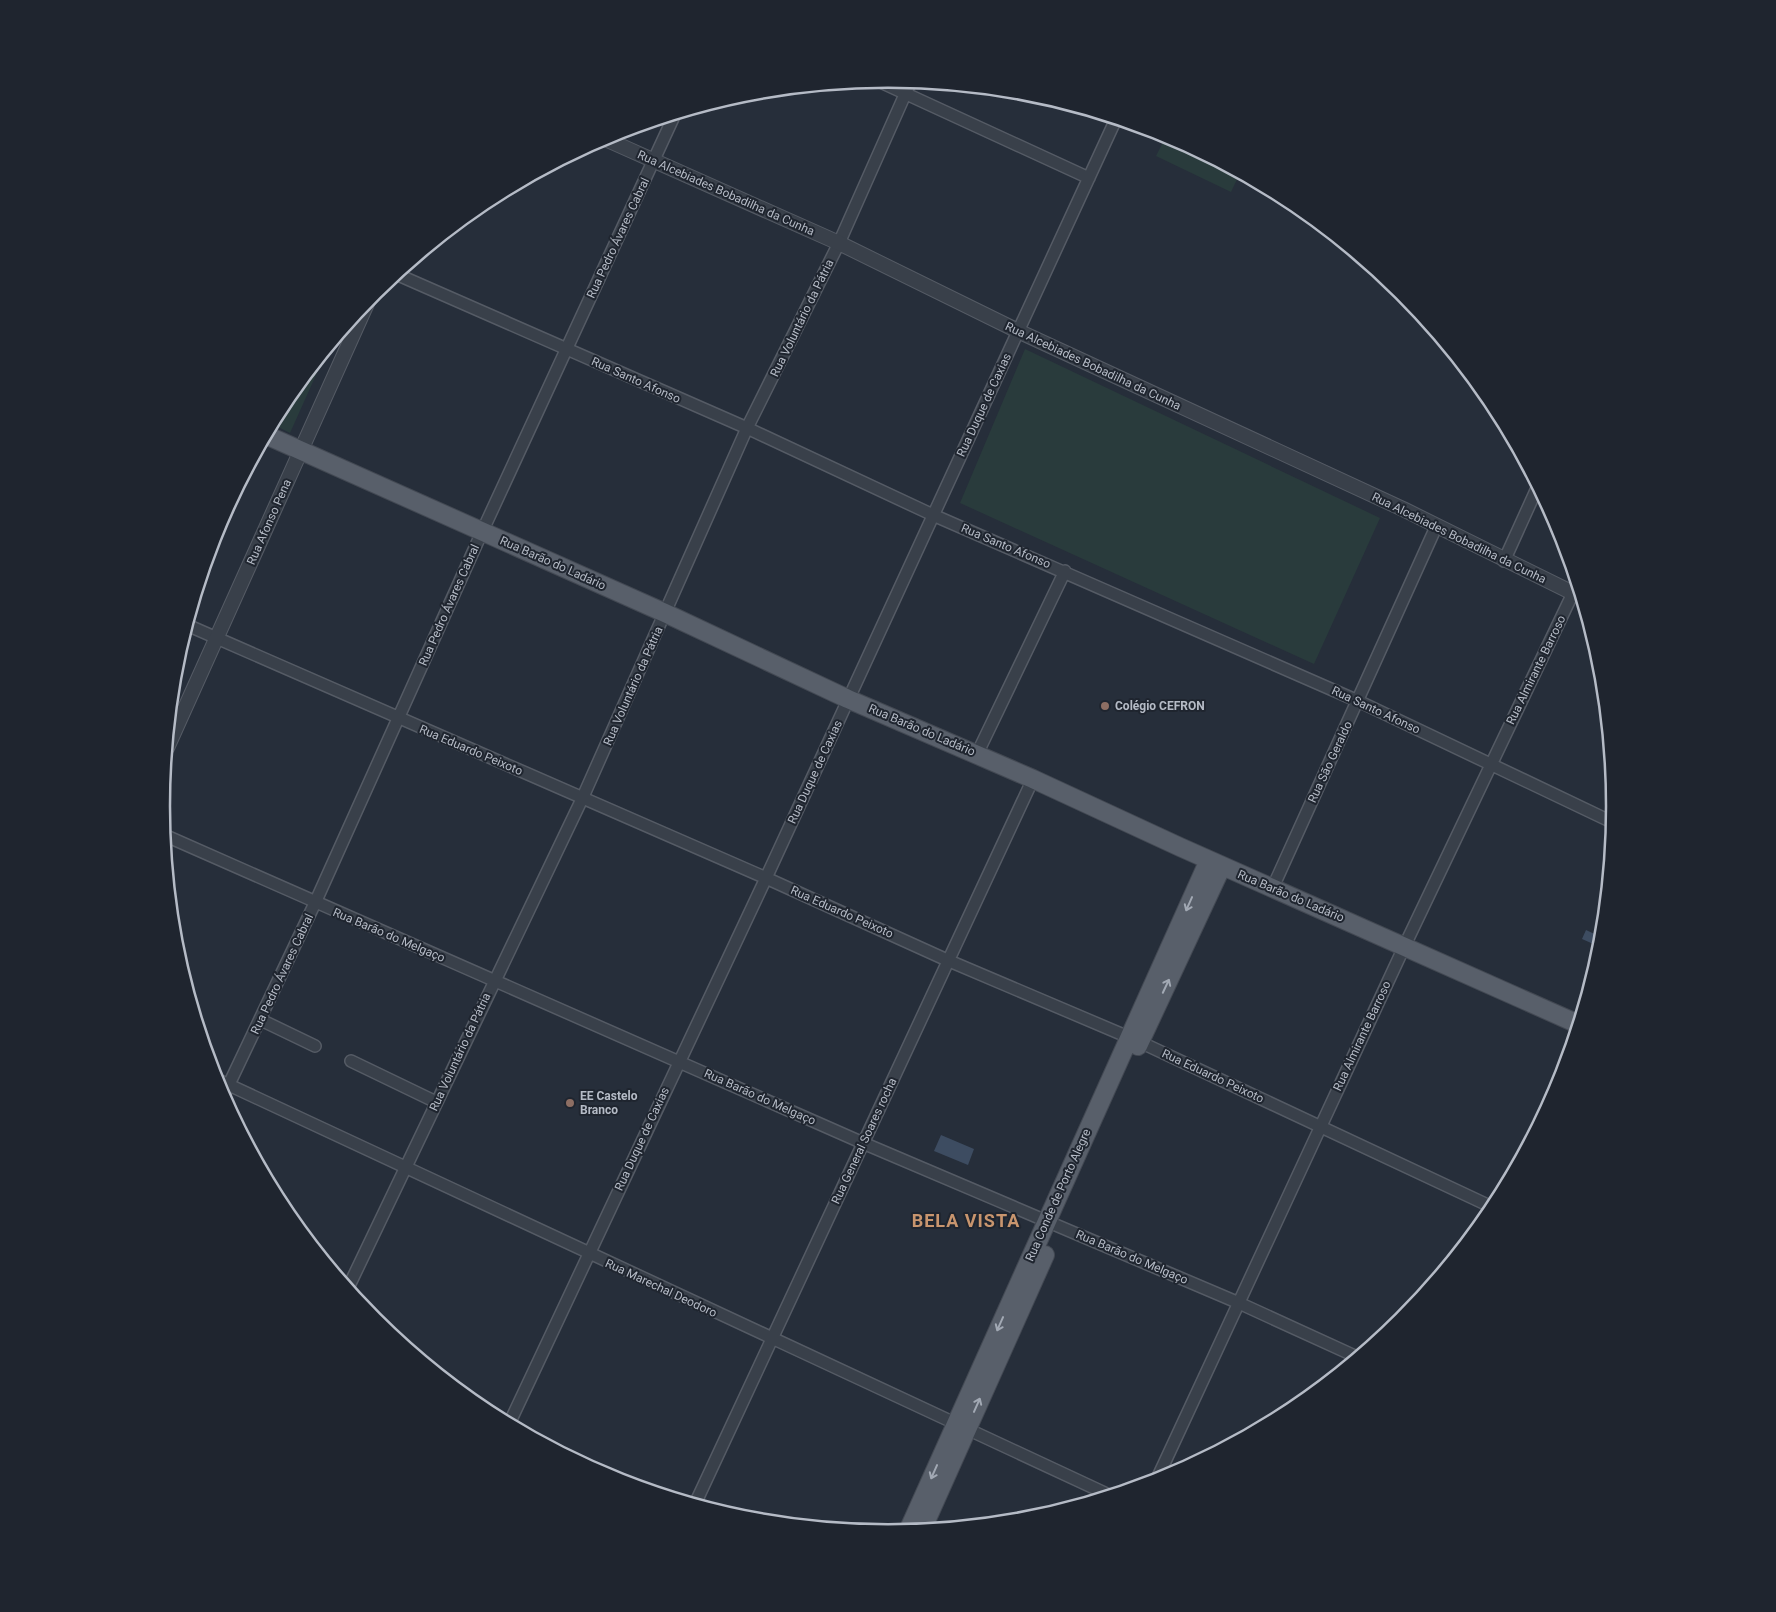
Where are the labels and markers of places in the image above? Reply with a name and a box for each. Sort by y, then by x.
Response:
place label: Colégio CEFRON [1115,699,1205,713]
marker: Colégio CEFRON [1099,700,1111,712]
place label: EE Castelo Branco [580,1089,638,1117]
marker: EE Castelo Branco [564,1097,576,1109]

